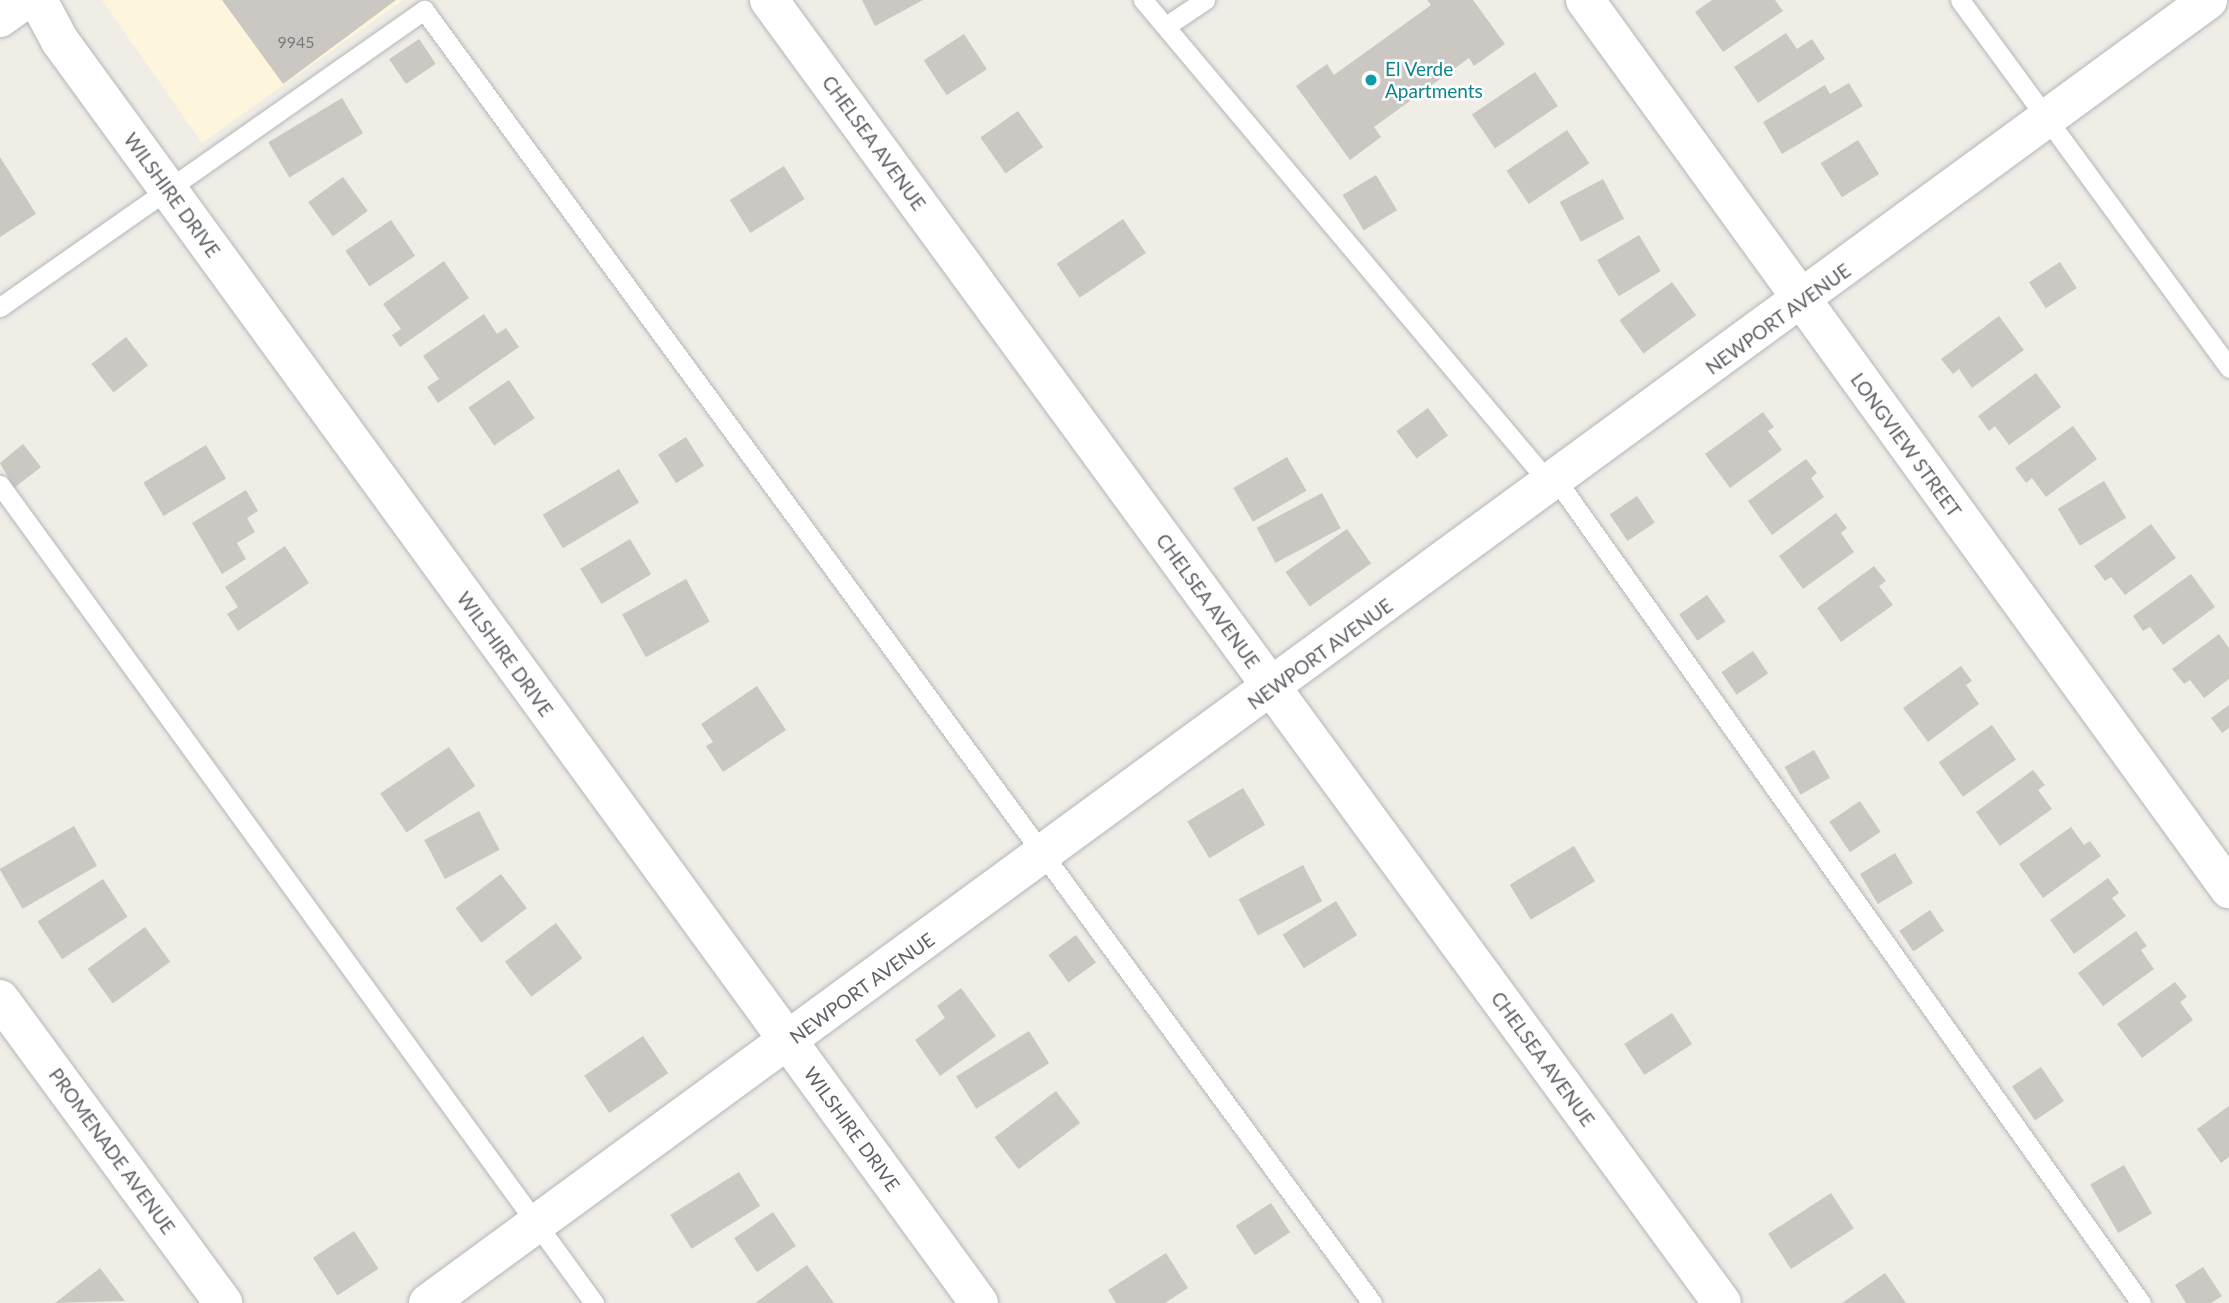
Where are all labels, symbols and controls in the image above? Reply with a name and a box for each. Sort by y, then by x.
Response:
house number: 9945 [277,32,315,52]
place label: El Verde Apartments [1385,58,1483,102]
street label: CHELSEA AVENUE [817,71,931,215]
marker: El Verde Apartments [1363,72,1379,88]
street label: WILSHIRE DRIVE [119,128,225,262]
street label: NEWPORT AVENUE [1701,259,1855,379]
street label: LONGVIEW STREET [1846,368,1966,522]
street label: CHELSEA AVENUE [1151,529,1265,673]
street label: WILSHIRE DRIVE [452,587,558,721]
street label: NEWPORT AVENUE [1243,594,1397,714]
street label: NEWPORT AVENUE [785,928,939,1048]
street label: CHELSEA AVENUE [1486,987,1600,1131]
street label: WILSHIRE DRIVE [799,1062,905,1196]
street label: PROMENADE AVENUE [44,1063,180,1239]

